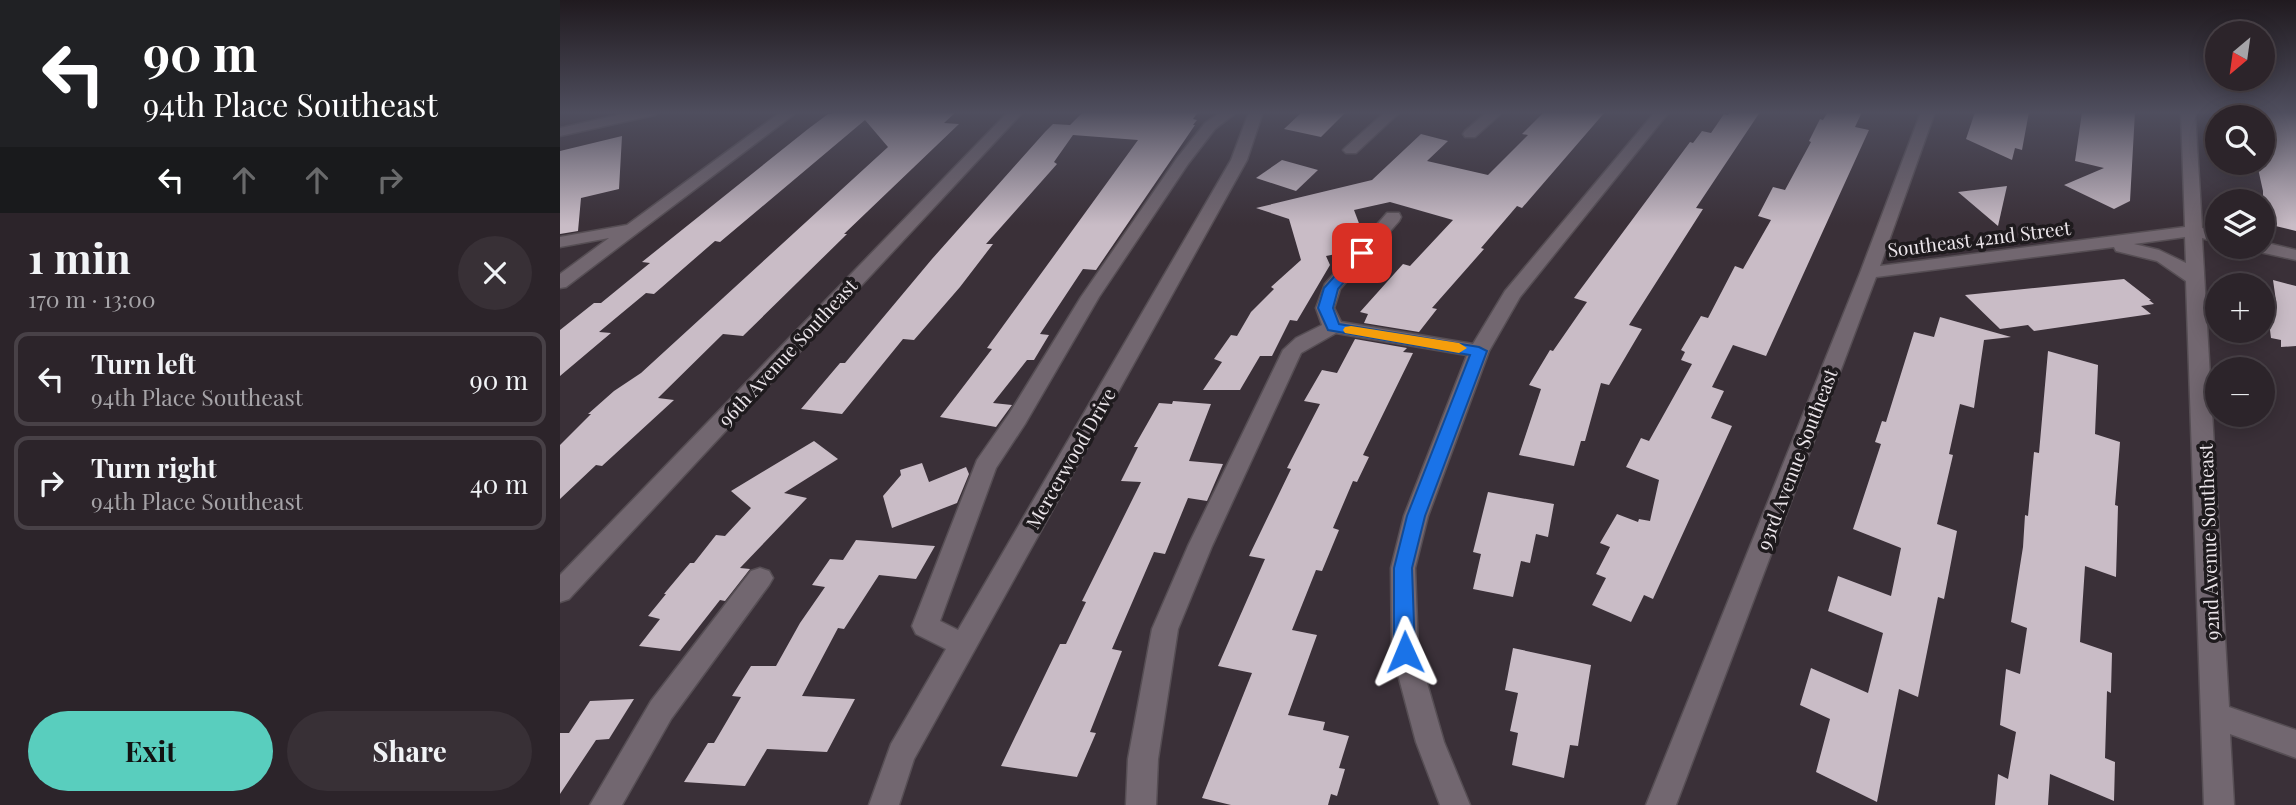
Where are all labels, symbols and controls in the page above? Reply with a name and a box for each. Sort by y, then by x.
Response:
text: 90 m [143,19,257,84]
north arrow [2205,21,2275,91]
map controls [2205,21,2275,427]
icon: left [28,28,119,119]
text: 94th Place Southeast [143,82,438,125]
button: search [2205,105,2275,175]
icon: left [152,161,190,199]
icon: ahead [225,161,263,199]
icon: ahead [298,161,336,199]
icon: right [371,161,409,199]
button: layers [2205,189,2275,259]
street label: Southeast 42nd Street [1886,214,2072,262]
pin [1332,223,1392,283]
text: 1 min [28,229,131,285]
icon: arrive [1343,234,1381,272]
button: close [458,236,532,310]
street label: 96th Avenue Southeast [712,272,862,431]
button: + [2205,273,2275,343]
text: 170 m · 13:00 [28,283,156,314]
text: Turn left [91,346,196,381]
button: − [2205,357,2275,427]
icon: left [32,360,70,398]
text: 90 m [470,362,528,397]
street label: 93rd Avenue Southeast [1749,364,1843,554]
text: 94th Place Southeast [91,381,303,412]
street label: Mercerwood Drive [1019,383,1121,533]
street label: 92nd Avenue Southeast [2192,443,2224,641]
text: Turn right [91,450,217,485]
icon: right [32,464,70,502]
text: 40 m [470,466,528,501]
text: 94th Place Southeast [91,485,303,516]
position arrow [1368,615,1442,689]
button: Exit [28,711,273,791]
button: Share [287,711,532,791]

